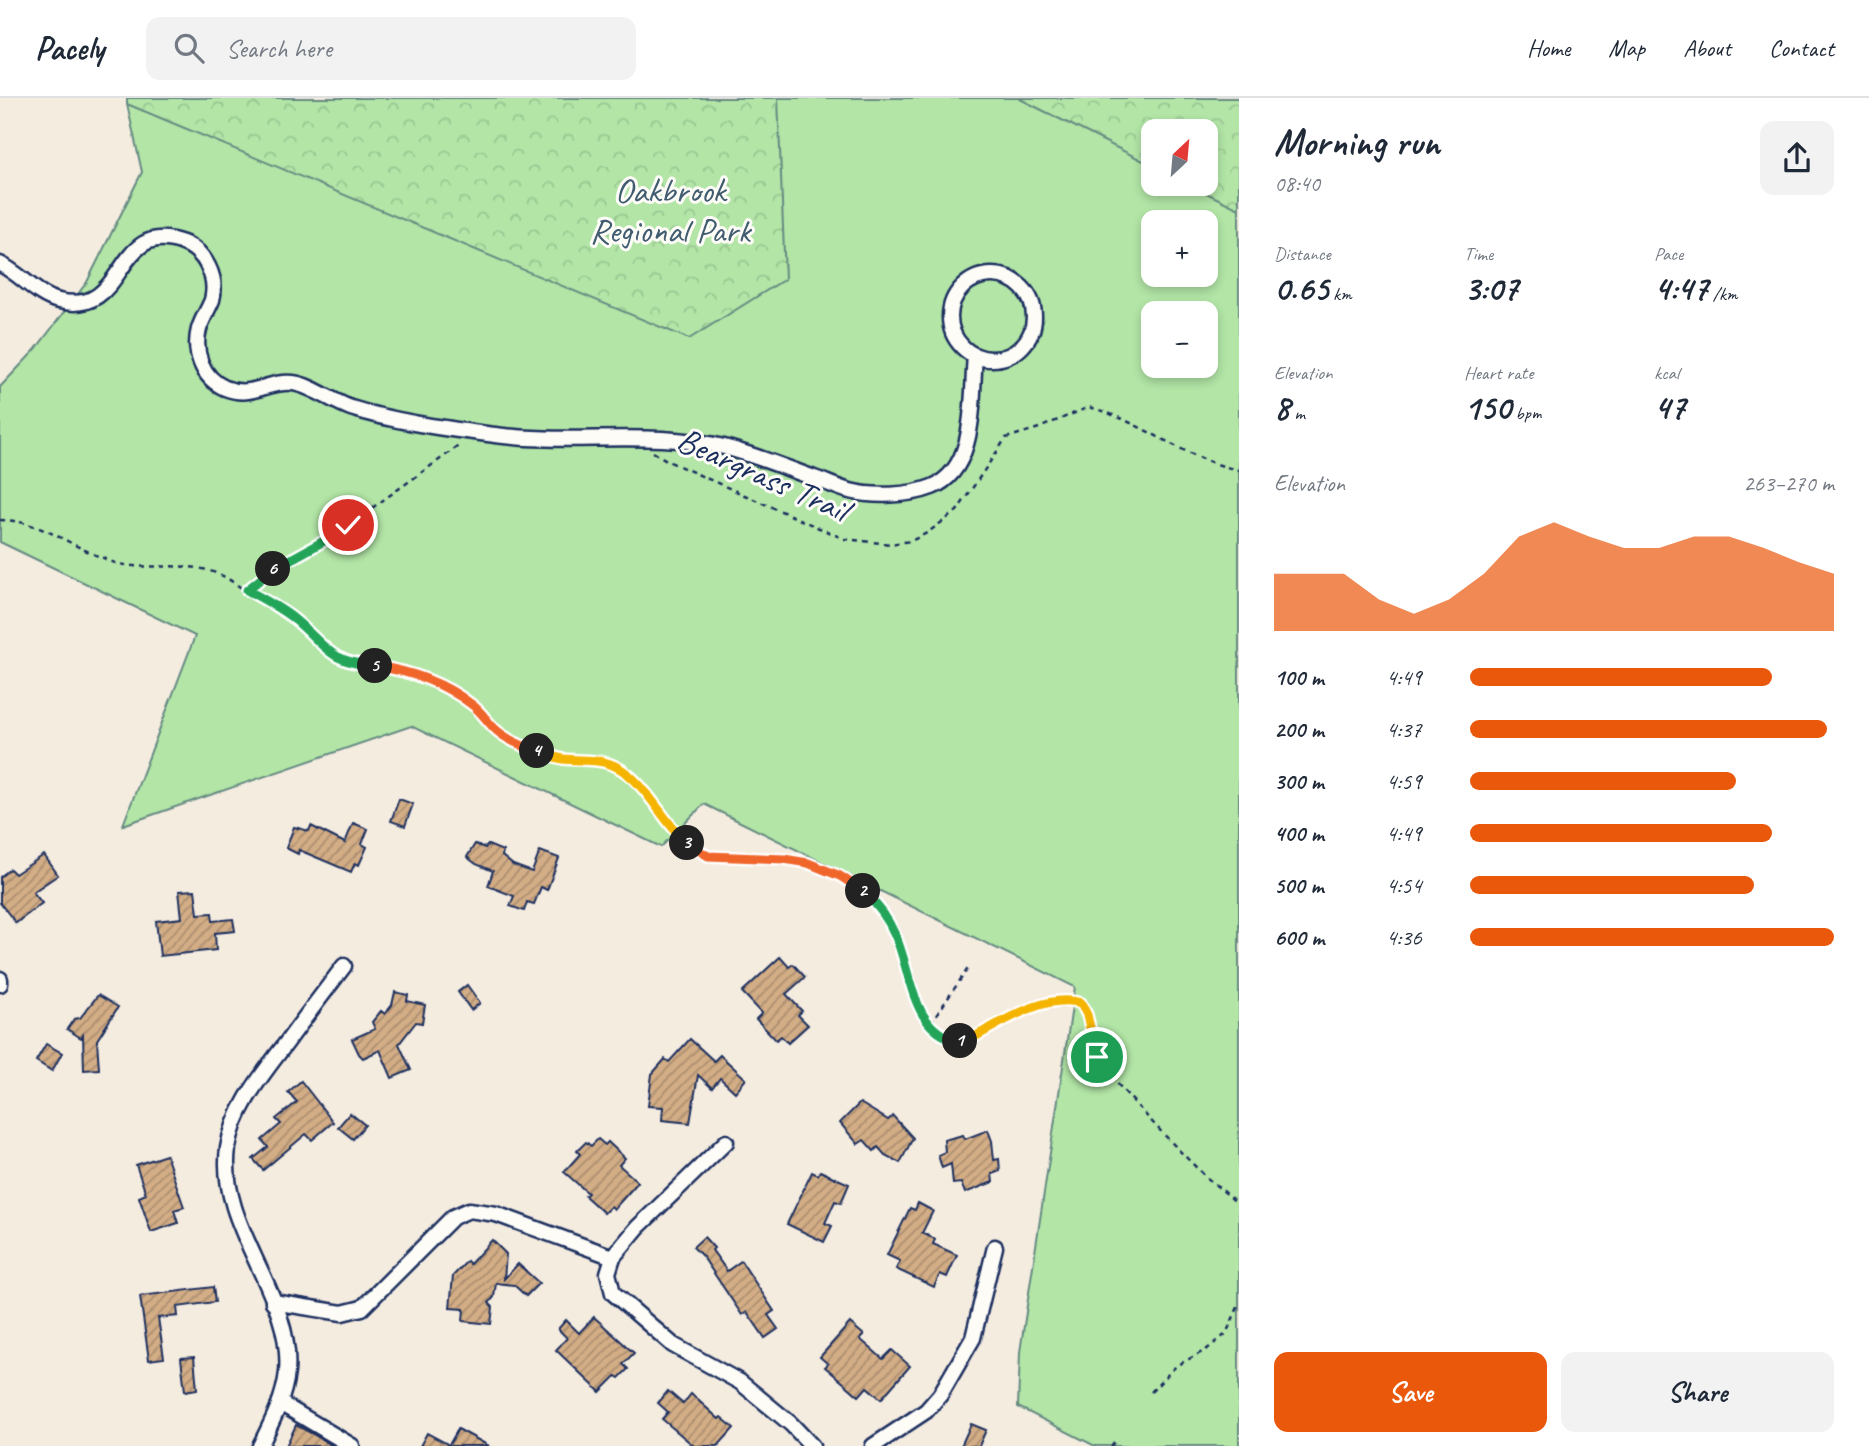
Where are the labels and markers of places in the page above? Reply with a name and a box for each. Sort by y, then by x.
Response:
pin [318,495,378,555]
pin: 6 [256,552,290,587]
pin: 5 [358,648,392,684]
pin: 4 [520,734,554,768]
pin: 3 [670,826,704,860]
pin: 2 [846,874,880,908]
pin: 1 [942,1024,978,1058]
pin [1067,1027,1127,1087]

